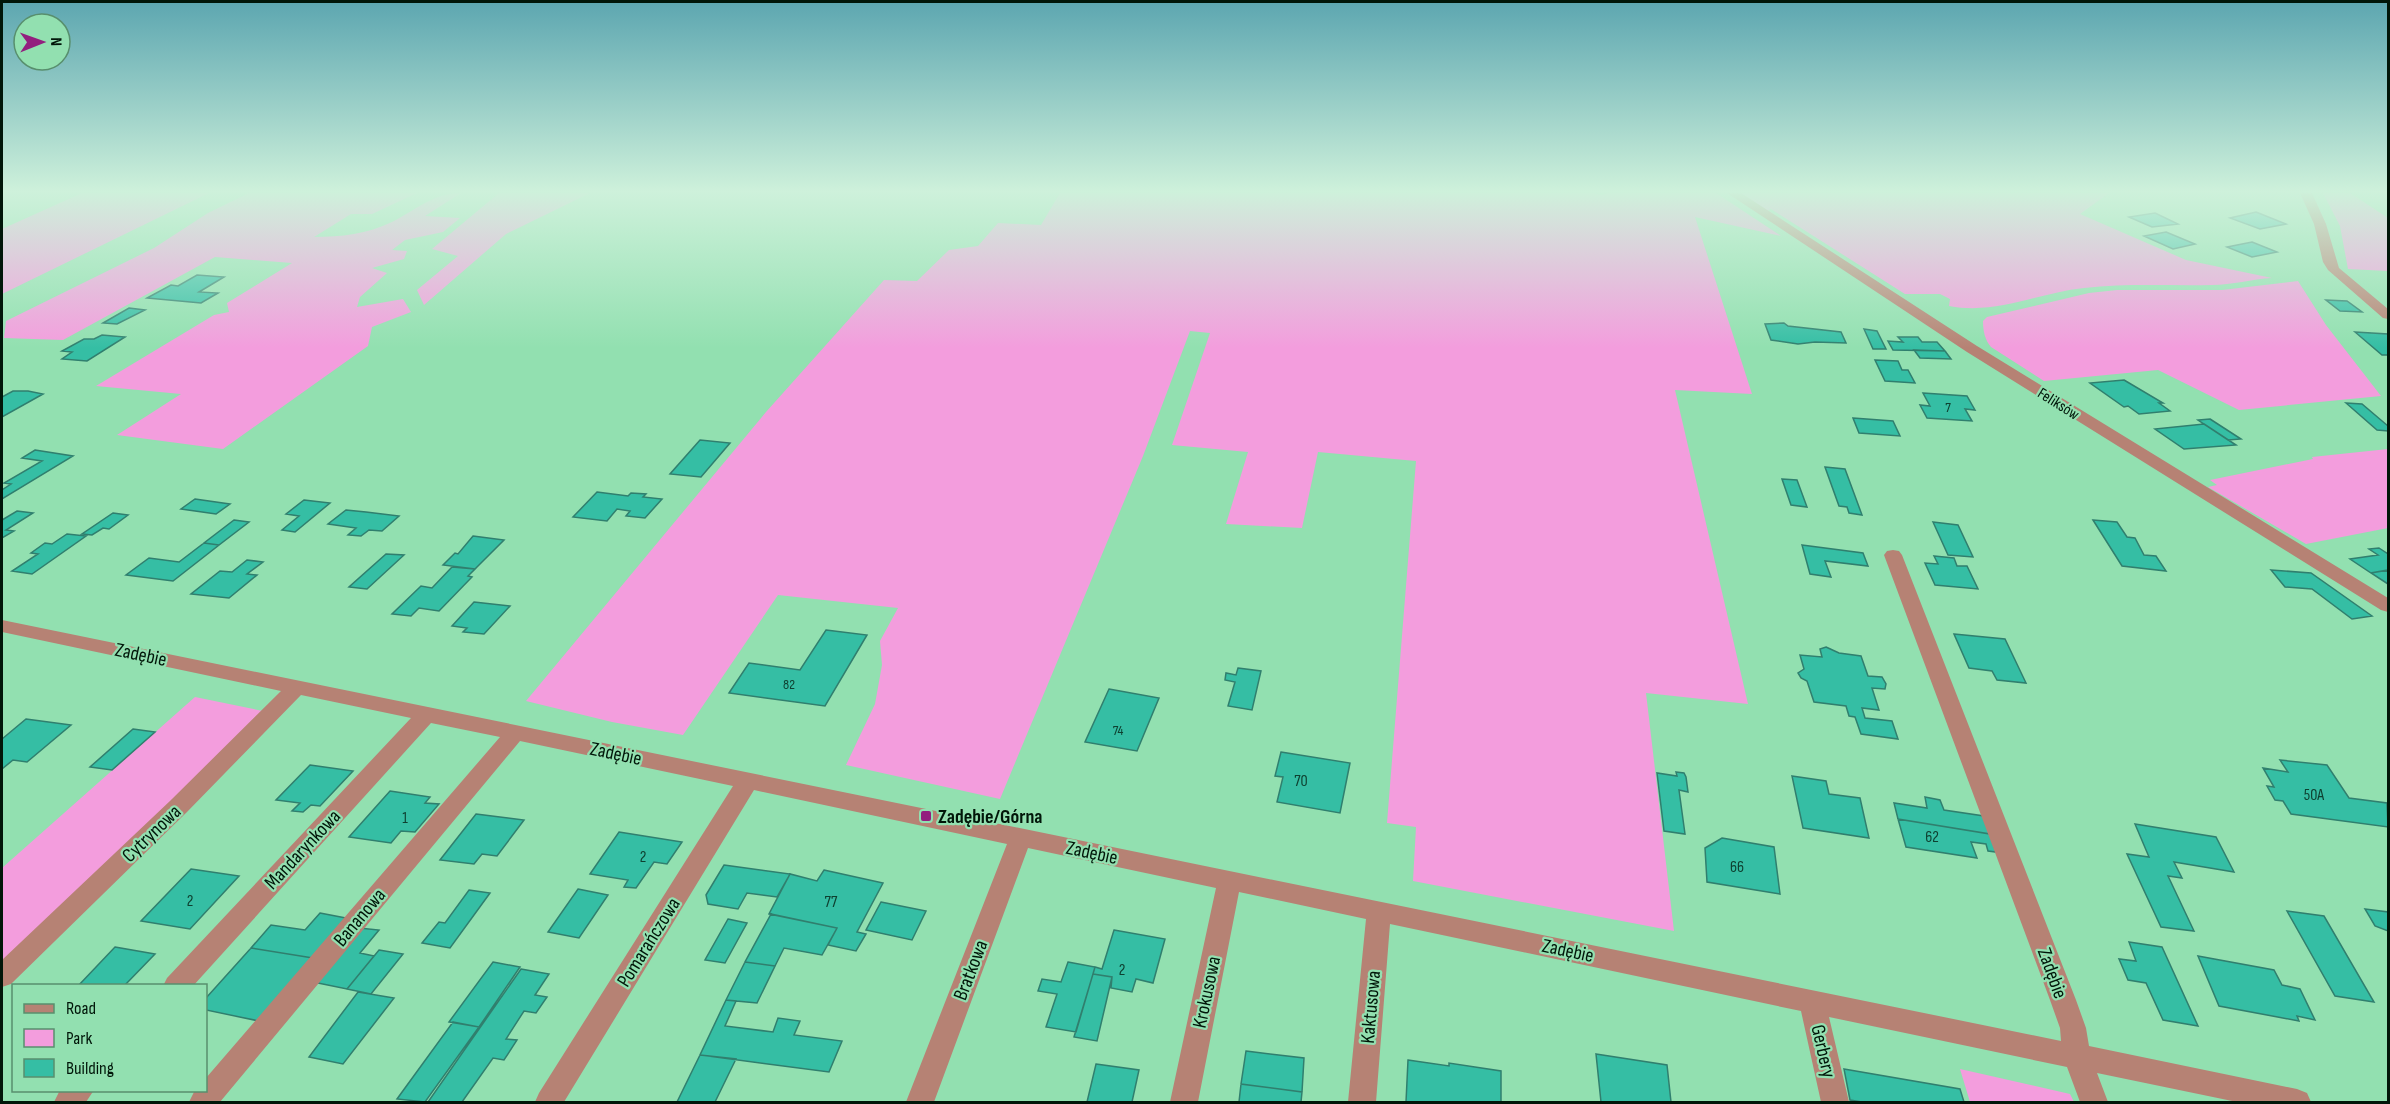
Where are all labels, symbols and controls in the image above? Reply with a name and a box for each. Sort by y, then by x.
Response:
north arrow [12,12,72,72]
text: N [46,37,65,46]
street label: Feliksów [2034,384,2083,424]
house number: 7 [1945,399,1951,416]
street label: Zadębie [113,638,169,672]
house number: 82 [783,676,795,693]
house number: 74 [1113,722,1124,739]
street label: Zadębie [588,737,644,771]
house number: 70 [1294,772,1308,791]
house number: 50A [2304,786,2324,805]
street label: Cytrynowa [117,800,186,868]
street label: Mandarynkowa [260,805,346,895]
place label: Zadębie/Górna [938,805,1043,829]
house number: 1 [402,809,408,828]
marker: Zadębie/Górna [919,809,933,823]
house number: 62 [1925,828,1939,847]
street label: Zadębie [1064,836,1120,870]
house number: 2 [640,848,646,867]
house number: 66 [1730,858,1744,877]
street label: Bananowa [329,884,391,952]
house number: 2 [187,892,193,911]
house number: 77 [825,893,838,912]
street label: Pomarańczowa [612,894,686,992]
street label: Zadębie [1540,934,1596,968]
street label: Bratkowa [949,937,993,1004]
street label: Zadębie [2032,945,2072,1002]
street label: Krokusowa [1188,954,1226,1030]
house number: 2 [1119,961,1125,980]
street label: Kaktusowa [1356,970,1386,1044]
legend [12,984,207,1092]
text: Road [66,998,96,1019]
street label: Gerbery [1805,1022,1841,1080]
text: Park [66,1028,92,1049]
text: Building [66,1058,114,1079]

